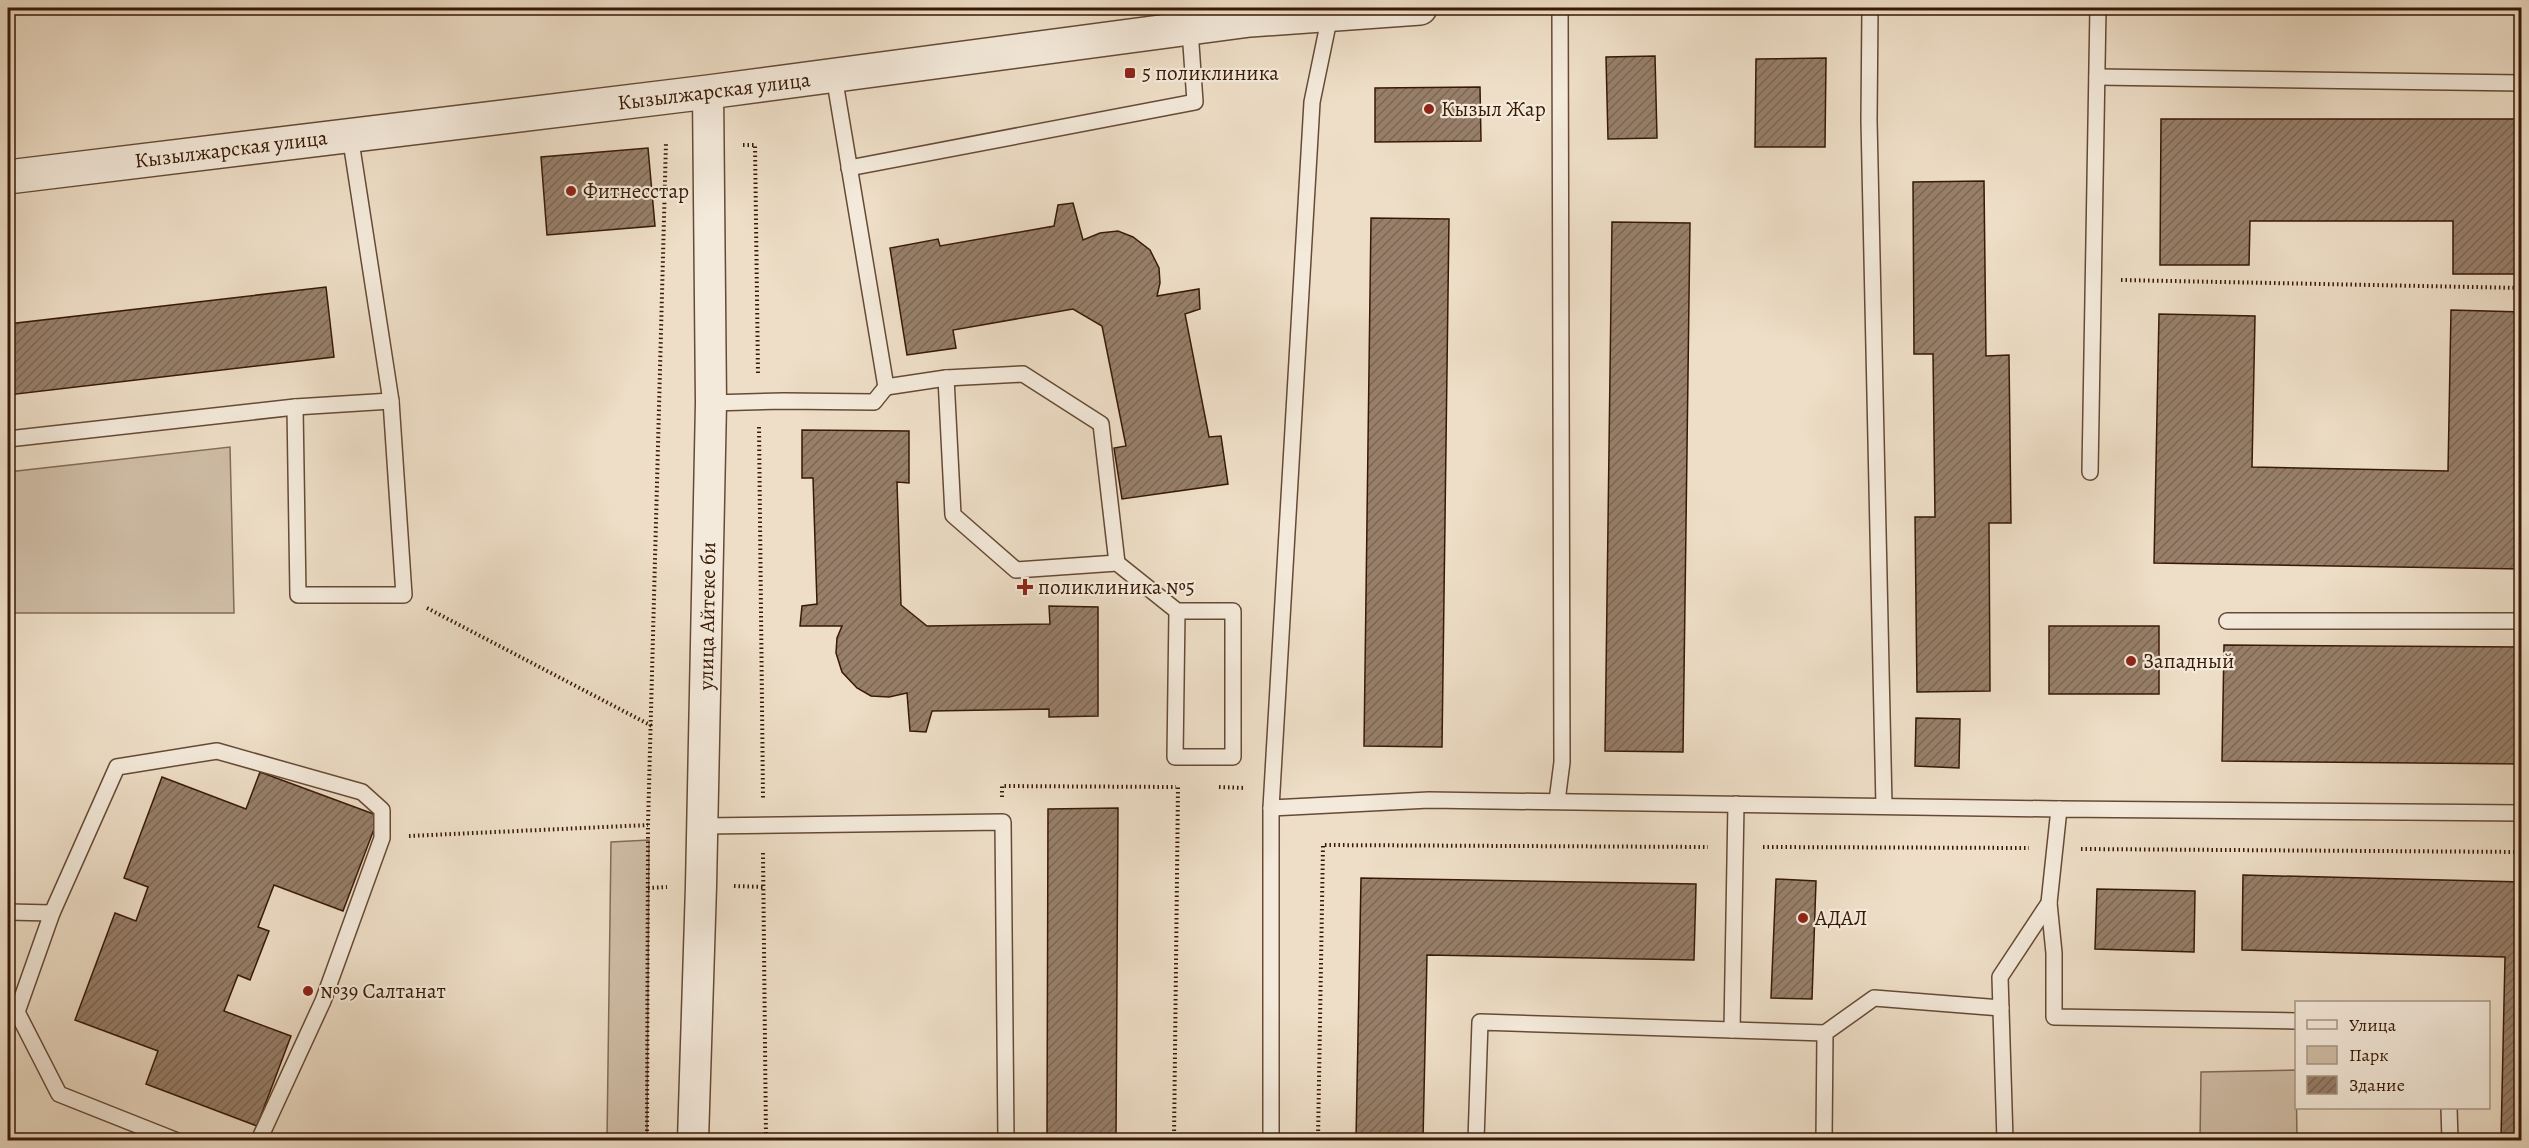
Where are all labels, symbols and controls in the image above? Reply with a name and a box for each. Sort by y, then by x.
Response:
place label: 5 поликлиника [1142,59,1279,87]
street label: Кызылжарская улица [616,65,812,117]
marker: 5 поликлиника [1123,66,1137,80]
place label: Кызыл Жар [1441,95,1546,123]
marker: Кызыл Жар [1422,102,1436,116]
street label: Кызылжарская улица [133,123,329,175]
place label: Фитнесстар [583,177,689,205]
marker: Фитнесстар [564,184,578,198]
street label: улица Айтеке би [692,542,722,691]
place label: поликлиника №5 [1038,573,1195,601]
marker: поликлиника №5 [1016,578,1034,596]
place label: Западный [2143,647,2234,675]
marker: Западный [2124,654,2138,668]
place label: АДАЛ [1814,904,1867,932]
marker: АДАЛ [1796,911,1810,925]
place label: №39 Салтанат [320,977,446,1005]
marker: №39 Салтанат [301,984,315,998]
legend [2295,1001,2490,1109]
text: Улица [2349,1013,2397,1037]
text: Парк [2349,1043,2389,1067]
text: Здание [2349,1073,2405,1097]

